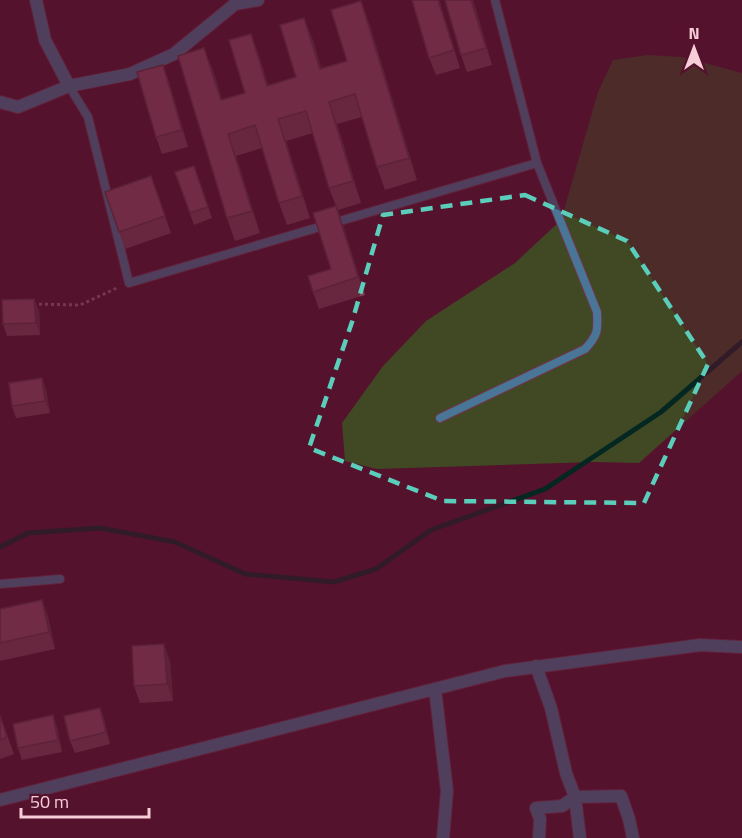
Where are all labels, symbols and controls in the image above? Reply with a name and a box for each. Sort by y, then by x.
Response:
north arrow [664,18,724,78]
text: N [688,21,700,45]
scale bar [21,781,148,819]
text: 50 m [30,788,69,815]

